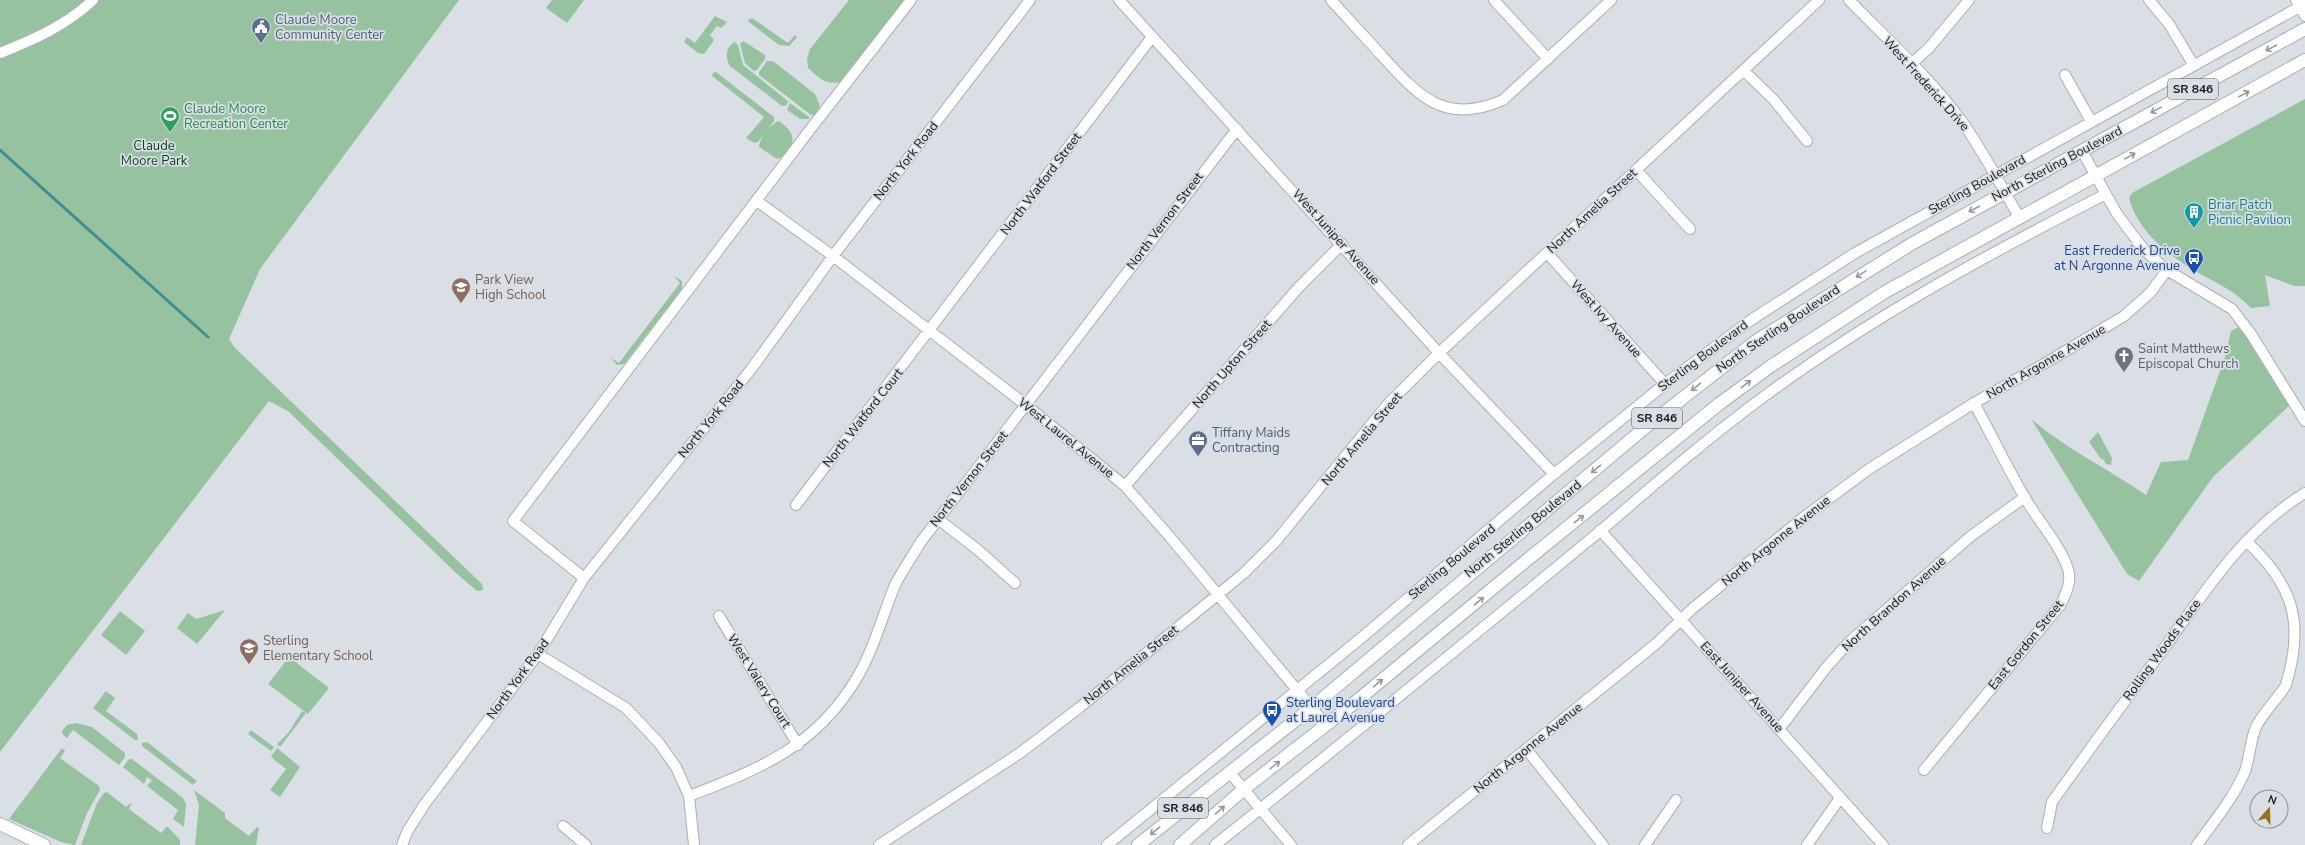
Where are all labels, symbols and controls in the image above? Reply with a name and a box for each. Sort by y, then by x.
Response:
place label: Claude Moore Community Center [275,11,384,44]
public building icon: Claude Moore Community Center [250,16,272,44]
street label: West Frederick Drive [1879,33,1974,135]
one-way arrow [2265,44,2277,52]
road number: SR 846 [2168,79,2218,99]
one-way arrow [2238,89,2250,97]
place label: Claude Moore Recreation Center [184,100,288,133]
sports icon: Claude Moore Recreation Center [159,105,181,133]
one-way arrow [2150,106,2162,114]
street label: North York Road [869,118,943,204]
street label: North Sterling Boulevard [1988,122,2126,206]
street label: North Watford Street [996,129,1086,239]
park label: Claude Moore Park [121,137,188,170]
street label: Sterling Boulevard [1925,151,2029,219]
one-way arrow [2124,152,2136,160]
street label: North Amelia Street [1543,164,1641,258]
street label: North Vernon Street [1122,168,1208,273]
street label: West Juniper Avenue [1288,185,1384,289]
place label: Briar Patch Picnic Pavilion [2208,196,2291,229]
building icon: Briar Patch Picnic Pavilion [2183,201,2205,229]
one-way arrow [1968,205,1980,213]
place label: East Frederick Drive at N Argonne Avenue [2054,242,2180,275]
bus stop icon: East Frederick Drive at N Argonne Avenue [2183,247,2205,275]
one-way arrow [1855,270,1867,278]
place label: Park View High School [475,271,546,304]
school or university icon: Park View High School [450,276,472,304]
street label: West Ivy Avenue [1566,276,1646,362]
street label: North Sterling Boulevard [1712,281,1844,377]
street label: North Upton Street [1188,315,1276,412]
street label: Sterling Boulevard [1654,316,1752,396]
street label: North Argonne Avenue [1983,320,2109,404]
place label: Saint Matthews Episcopal Church [2138,340,2239,373]
church icon: Saint Matthews Episcopal Church [2113,345,2135,373]
street label: North Watford Court [819,364,908,471]
street label: North York Road [674,376,748,462]
one-way arrow [1740,380,1751,388]
one-way arrow [1691,382,1702,391]
street label: North Amelia Street [1317,388,1407,490]
street label: West Laurel Avenue [1014,394,1118,482]
road number: SR 846 [1632,408,1682,428]
place label: Tiffany Maids Contracting [1212,424,1290,457]
street label: North Vernon Street [926,427,1013,531]
office icon: Tiffany Maids Contracting [1187,429,1209,457]
one-way arrow [1590,464,1601,473]
street label: North Sterling Boulevard [1461,476,1585,582]
street label: North Argonne Avenue [1718,491,1834,591]
one-way arrow [1574,514,1585,523]
street label: Sterling Boulevard [1405,520,1499,604]
street label: North Brandon Avenue [1838,552,1950,656]
street label: Rolling Woods Place [2119,595,2205,705]
one-way arrow [1473,596,1484,605]
street label: East Gordon Street [1984,596,2068,694]
street label: North Amelia Street [1080,621,1183,709]
street label: West Valery Court [723,631,795,732]
place label: Sterling Elementary School [263,632,373,665]
street label: North York Road [483,635,553,723]
school or university icon: Sterling Elementary School [238,637,260,665]
street label: East Juniper Avenue [1696,637,1788,737]
one-way arrow [1373,679,1384,688]
place label: Sterling Boulevard at Laurel Avenue [1286,694,1395,727]
street label: North Argonne Avenue [1470,698,1586,798]
bus stop icon: Sterling Boulevard at Laurel Avenue [1261,699,1283,727]
one-way arrow [1270,760,1281,769]
north arrow [2249,789,2289,829]
text: N [2266,792,2279,809]
road number: SR 846 [1158,798,1208,818]
one-way arrow [1214,806,1225,815]
one-way arrow [1150,827,1160,836]

